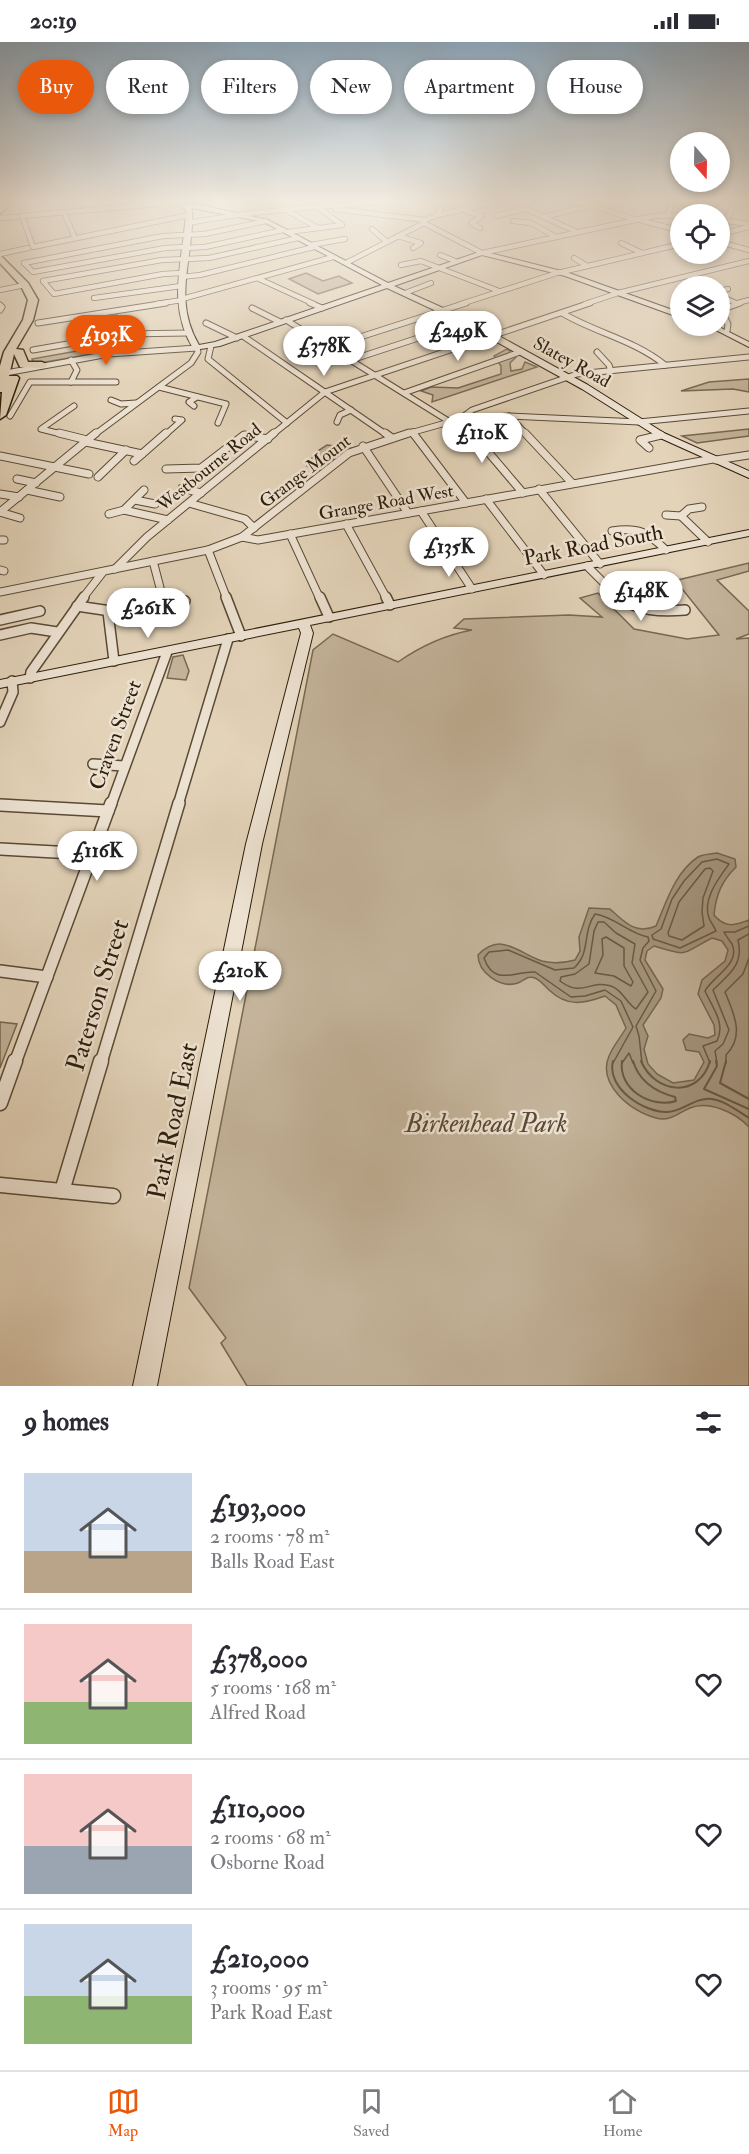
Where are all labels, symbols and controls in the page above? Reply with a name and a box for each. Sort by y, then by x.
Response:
text: 20:19 [30,7,77,35]
chip: Buy [18,60,94,114]
chip: Rent [106,60,189,114]
chip: Filters [201,60,298,114]
chip: New [310,60,392,114]
chip: Apartment [404,60,535,114]
chip: House [547,60,643,114]
north arrow [670,132,730,192]
map controls [670,132,730,336]
button: locate [670,204,730,264]
button: layers [670,276,730,336]
pin: £249K [416,311,500,362]
pin: £193K [64,315,148,366]
text: £249K [429,318,487,343]
text: £193K [80,322,132,347]
pin: £378K [282,326,366,377]
street label: Slatey Road [529,332,615,393]
text: £378K [297,333,351,358]
pin: £110K [440,413,524,464]
street label: Westbourne Road [152,418,266,517]
text: £110K [456,420,508,445]
street label: Grange Mount [255,429,356,513]
street label: Grange Road West [317,479,455,526]
street label: Park Road South [521,519,665,572]
pin: £135K [407,527,491,578]
text: £135K [423,534,475,559]
pin: £148K [599,571,683,622]
text: £148K [614,578,668,603]
pin: £261K [106,588,190,639]
text: £261K [121,595,175,620]
street label: Craven Street [83,676,148,794]
pin: £116K [55,831,139,882]
text: £116K [71,838,123,863]
street label: Paterson Street [60,915,136,1075]
pin: £210K [198,951,282,1002]
text: £210K [213,958,267,983]
street label: Park Road East [141,1040,205,1202]
park label: Birkenhead Park [403,1108,567,1140]
text: 9 homes [24,1406,109,1438]
icon: filters [692,1406,725,1439]
text: £193,000 [210,1492,306,1524]
icon: home [72,1497,144,1569]
icon: heart [692,1517,725,1550]
text: 2 rooms · 78 m² [210,1524,330,1549]
text: Balls Road East [210,1549,335,1574]
text: £378,000 [210,1643,308,1675]
icon: home [72,1648,144,1720]
icon: heart [692,1668,725,1701]
text: 5 rooms · 168 m² [210,1675,336,1700]
text: Alfred Road [210,1700,306,1725]
text: £110,000 [210,1793,305,1825]
icon: home [72,1798,144,1870]
icon: heart [692,1818,725,1851]
text: 2 rooms · 68 m² [210,1825,331,1850]
text: Osborne Road [210,1850,325,1875]
text: £210,000 [210,1943,309,1975]
icon: home [72,1948,144,2020]
icon: heart [692,1968,725,2001]
text: 3 rooms · 95 m² [210,1975,328,2000]
text: Park Road East [210,2000,333,2025]
tab: Map [107,2085,140,2141]
tab: Saved [353,2085,389,2141]
tab: Home [603,2085,642,2141]

